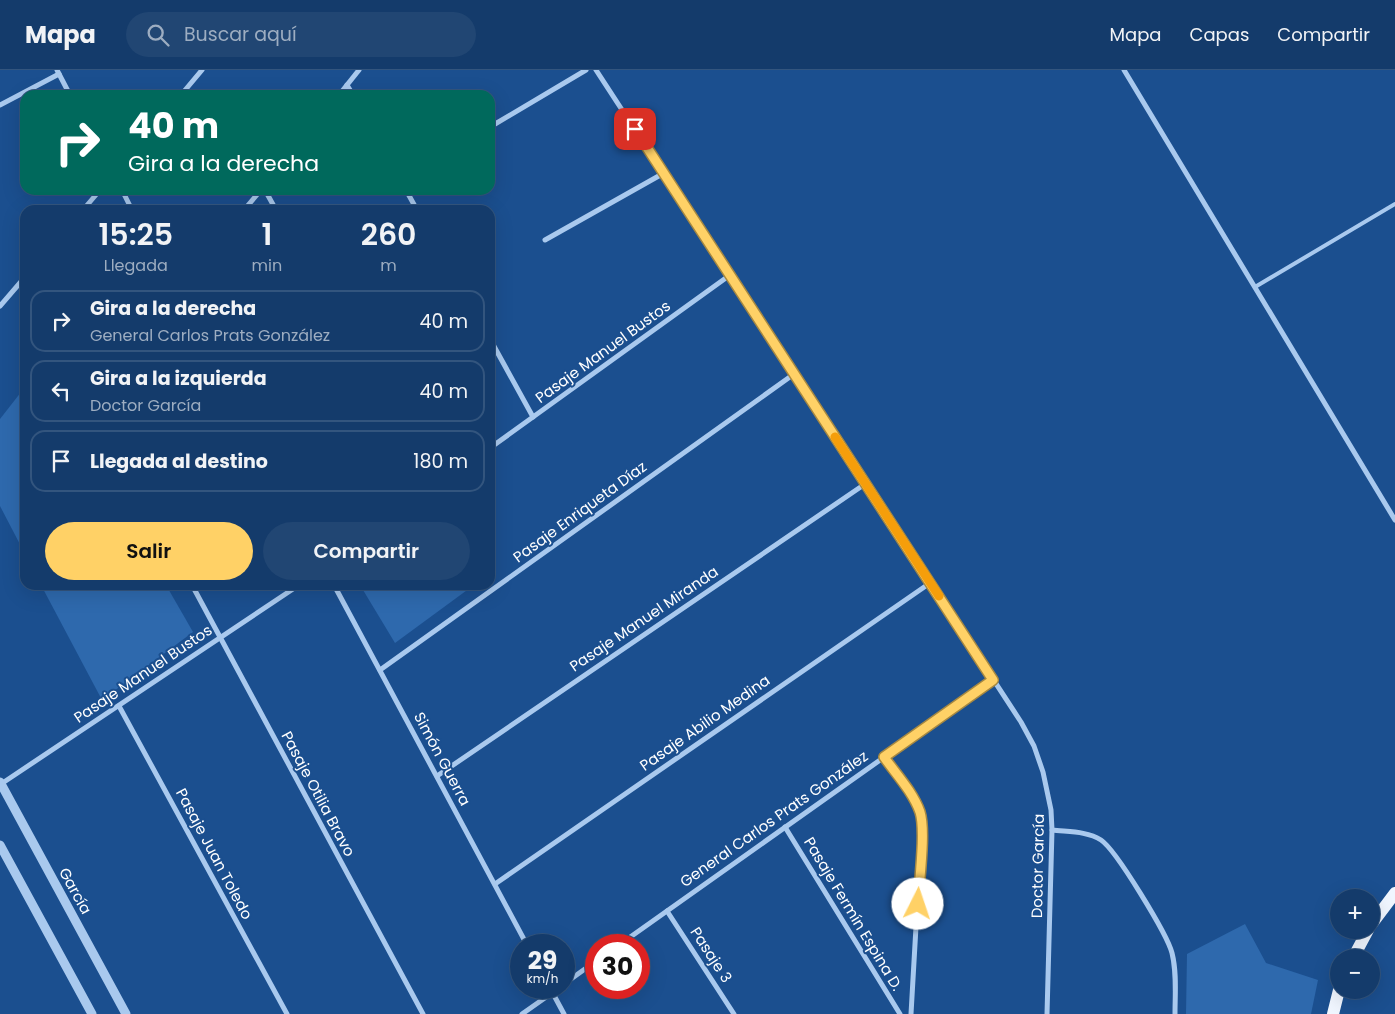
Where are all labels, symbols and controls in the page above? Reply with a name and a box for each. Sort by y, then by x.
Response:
search box [126,12,476,57]
text: Mapa [25,18,96,51]
icon: search [144,21,172,49]
text: Buscar aquí [184,21,297,48]
text: Mapa [1109,22,1162,47]
text: Capas [1190,22,1249,47]
text: Compartir [1277,22,1370,47]
text: 40 m [128,101,219,150]
pin [614,108,656,150]
icon: right [45,110,110,175]
icon: arrive [621,115,649,143]
text: Gira a la derecha [128,148,319,179]
text: 15:25 [98,213,173,256]
text: 1 [261,213,272,256]
text: 260 [361,213,417,256]
text: Llegada [104,254,168,277]
text: min [252,254,282,277]
text: m [380,254,397,277]
text: Gira a la derecha [90,295,256,322]
street label: Pasaje Manuel Bustos [531,295,675,408]
icon: right [47,307,75,335]
text: 40 m [419,308,468,335]
text: General Carlos Prats González [90,324,330,347]
text: Gira a la izquierda [90,365,267,392]
icon: left [47,377,75,405]
text: 40 m [419,378,468,405]
text: Doctor García [90,394,201,417]
icon: arrive [47,447,75,475]
text: Llegada al destino [90,448,268,475]
text: 180 m [413,448,468,475]
street label: Pasaje Enriqueta Díaz [509,456,651,567]
button: Salir [45,522,253,580]
button: Compartir [263,522,470,580]
street label: Pasaje Manuel Miranda [565,561,722,676]
street label: Pasaje Manuel Bustos [69,619,216,728]
street label: Pasaje Abilio Medina [635,670,774,776]
street label: Simón Guerra [409,708,476,809]
street label: Pasaje Otilia Bravo [276,727,360,860]
street label: General Carlos Prats González [675,745,872,892]
street label: Pasaje Juan Toledo [171,785,258,923]
street label: Doctor García [1026,814,1049,918]
street label: Pasaje Fermín Espina D. [799,833,908,995]
street label: García [54,864,97,918]
position arrow [891,877,943,929]
map controls [1330,889,1380,999]
button: + [1330,889,1380,939]
street label: Pasaje 3 [686,923,737,987]
speed limit sign: 30 [585,934,650,999]
text: 29 [528,943,557,978]
button: − [1330,949,1380,999]
text: km/h [527,970,558,987]

